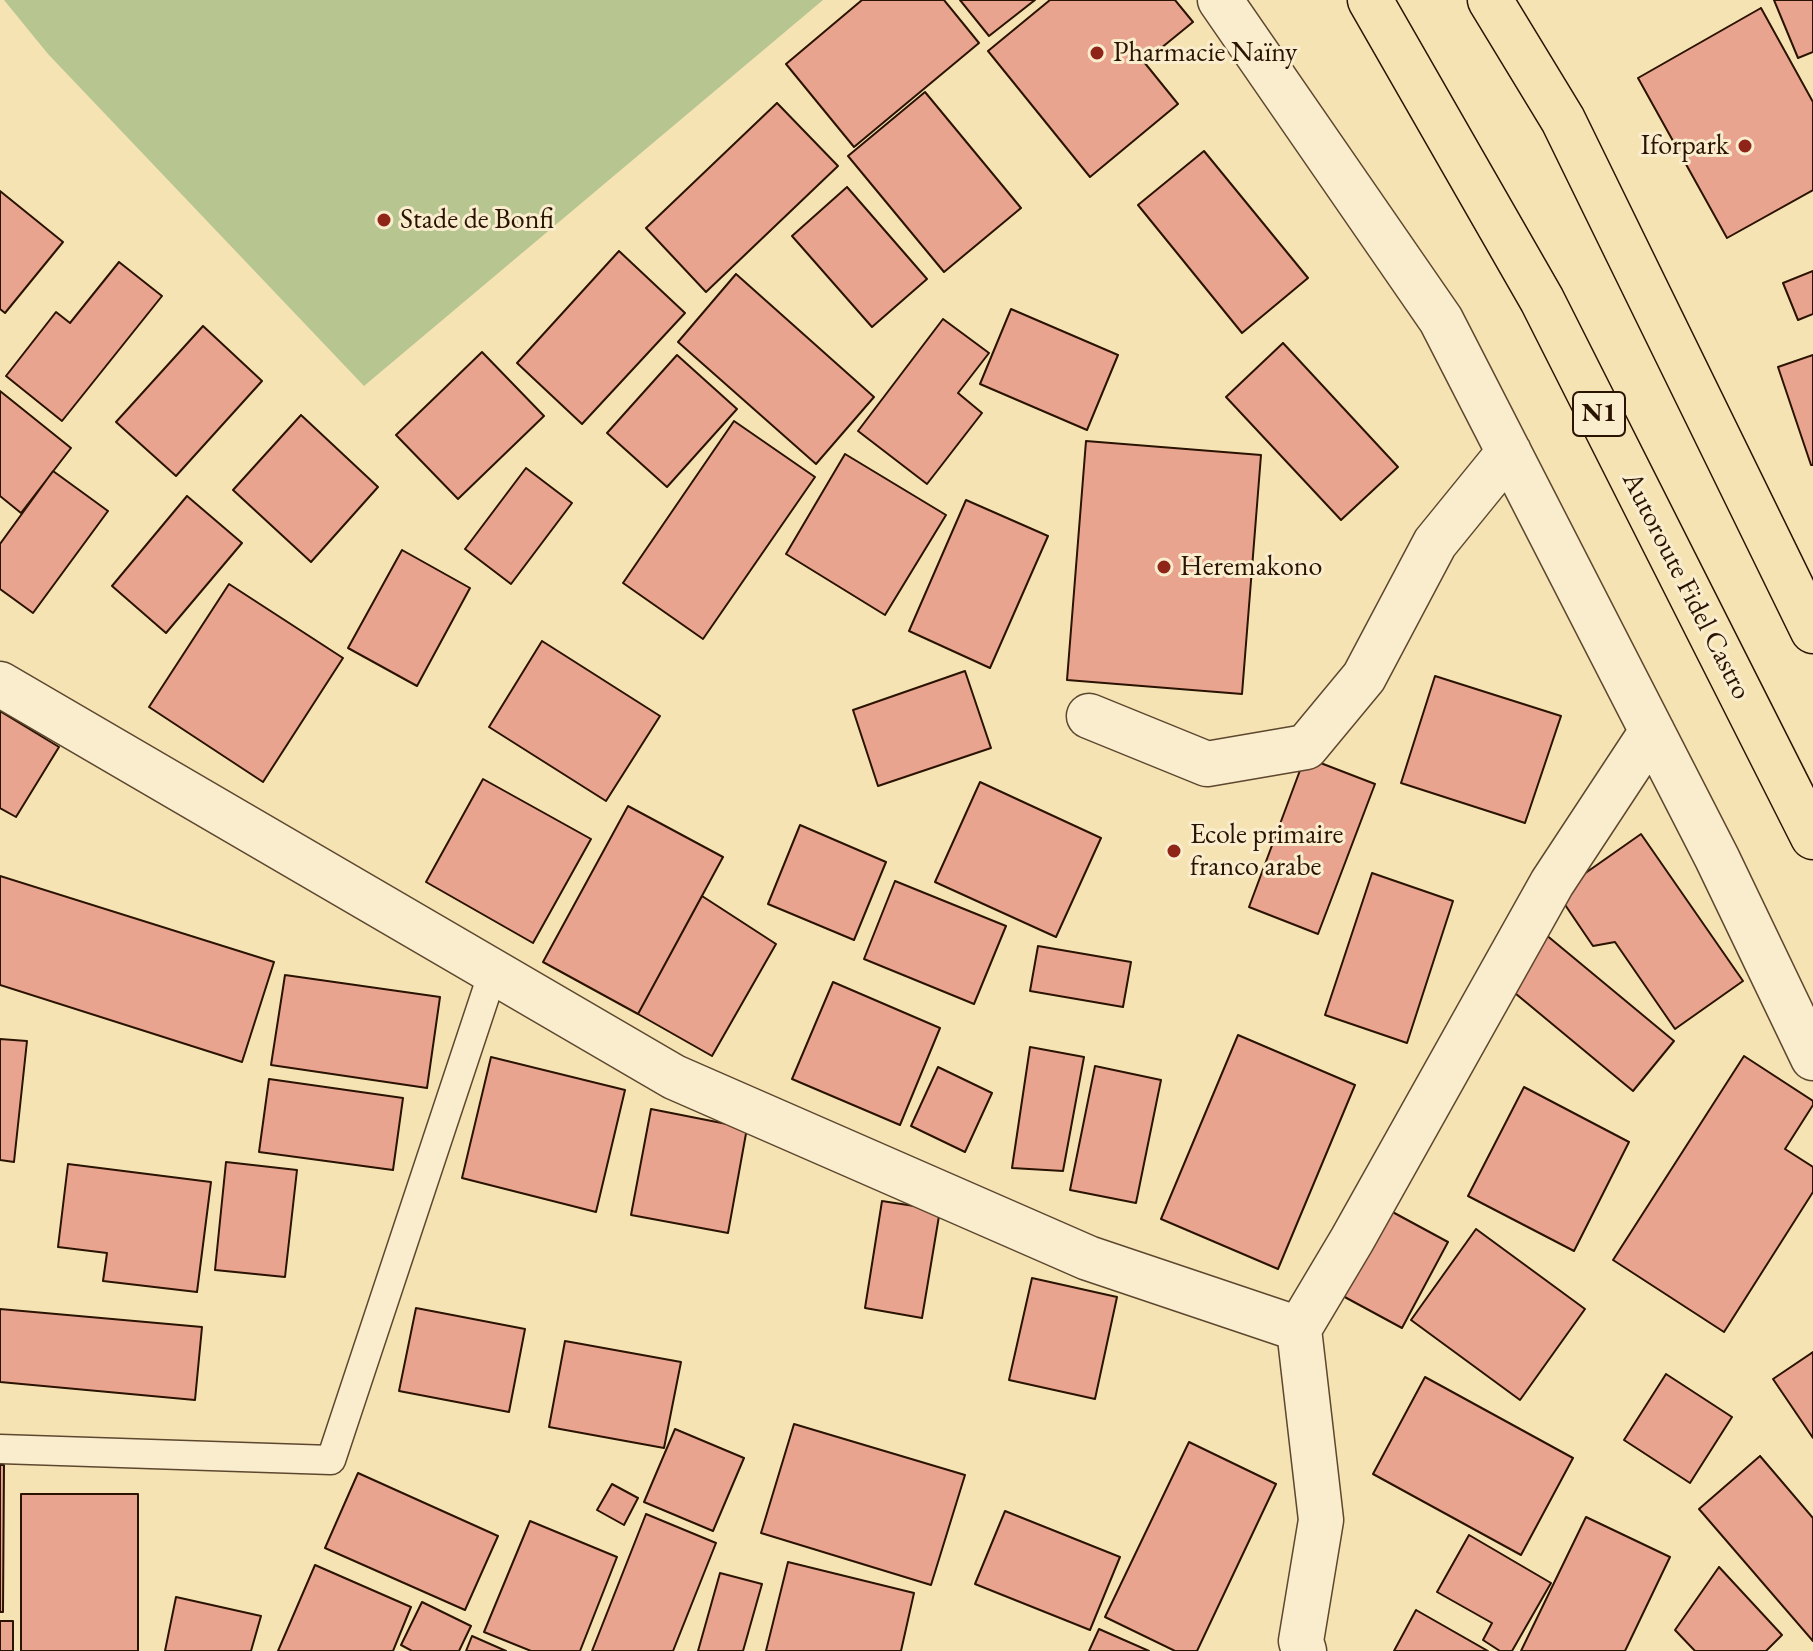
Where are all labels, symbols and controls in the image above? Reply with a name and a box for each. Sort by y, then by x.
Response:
place label: Pharmacie Naïny [1113,36,1297,70]
marker: Pharmacie Naïny [1088,44,1106,62]
place label: Iforpark [1640,129,1729,163]
marker: Iforpark [1736,137,1754,155]
place label: Stade de Bonfi [400,203,554,237]
marker: Stade de Bonfi [375,211,393,229]
road number: N1 [1573,392,1625,436]
street label: Autoroute Fidel Castro [1614,467,1758,705]
place label: Heremakono [1180,550,1322,584]
marker: Heremakono [1155,558,1173,576]
place label: Ecole primaire franco arabe [1190,818,1343,884]
marker: Ecole primaire franco arabe [1165,842,1183,860]

